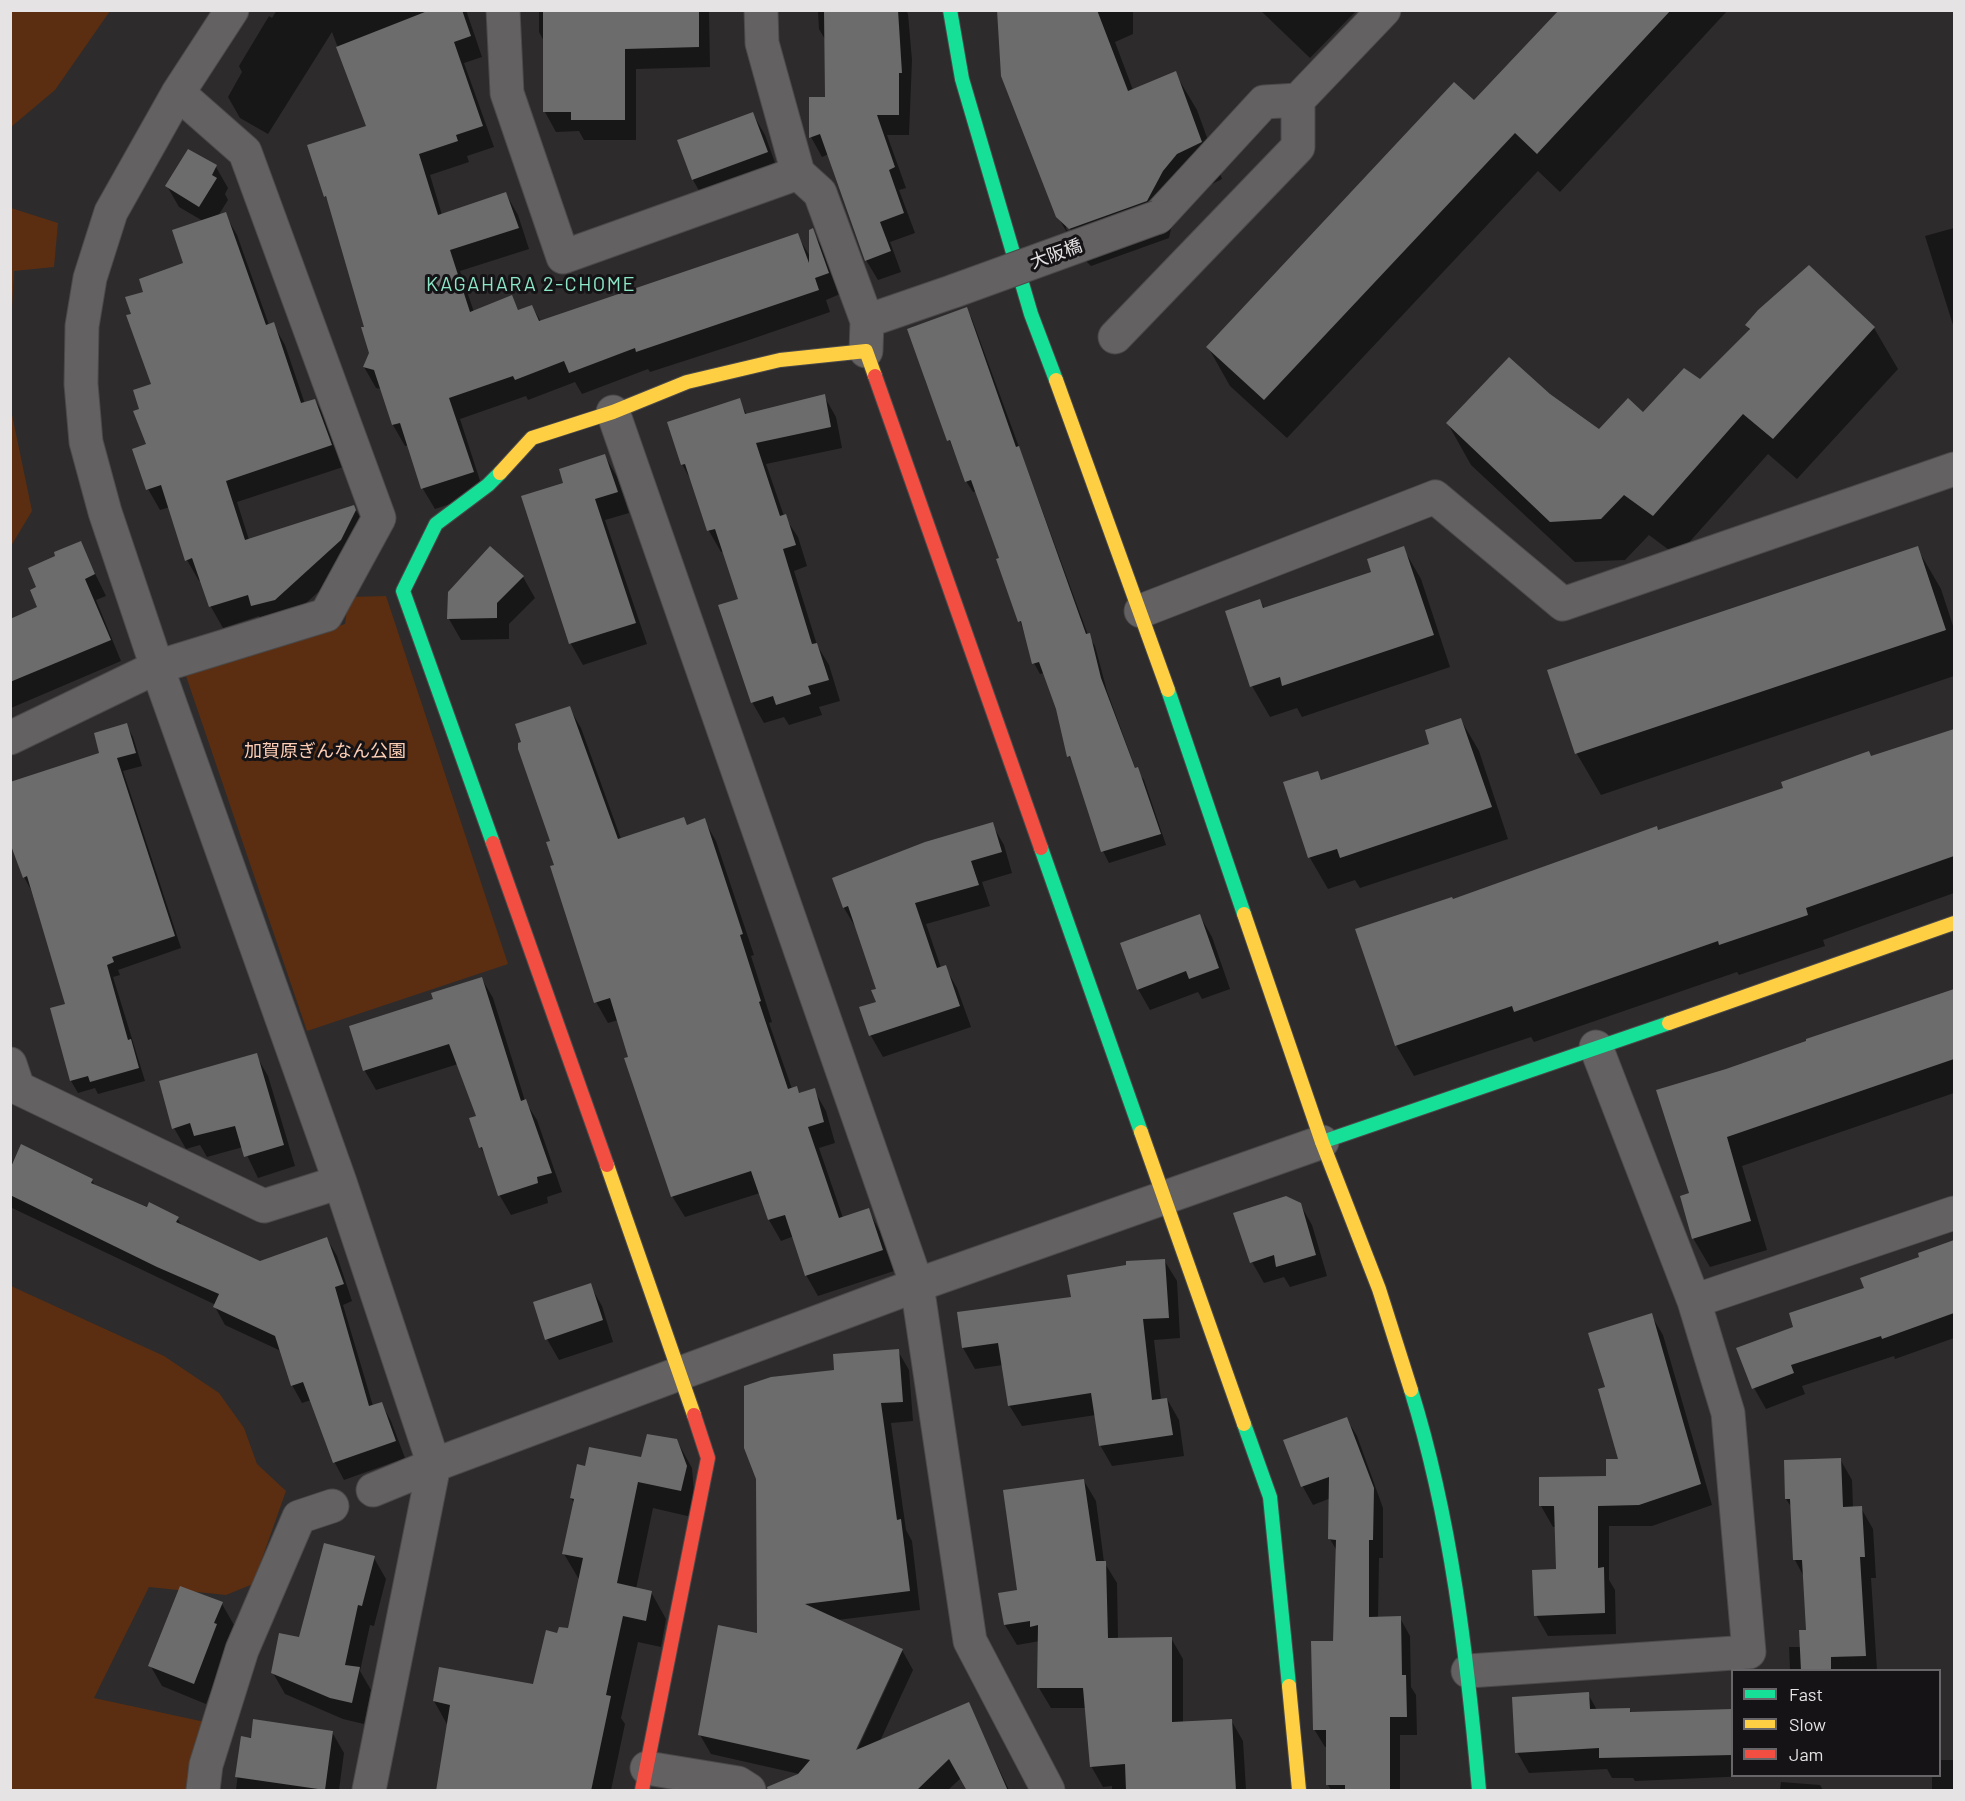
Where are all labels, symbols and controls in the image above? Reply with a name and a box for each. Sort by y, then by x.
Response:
street label: 大阪橋 [1027,235,1085,273]
district label: KAGAHARA 2-CHOME [426,272,636,296]
park label: 加賀原ぎんなん公園 [244,740,406,762]
legend [1731,1669,1941,1777]
text: Fast [1789,1683,1823,1705]
text: Slow [1789,1713,1826,1735]
text: Jam [1789,1743,1823,1765]

